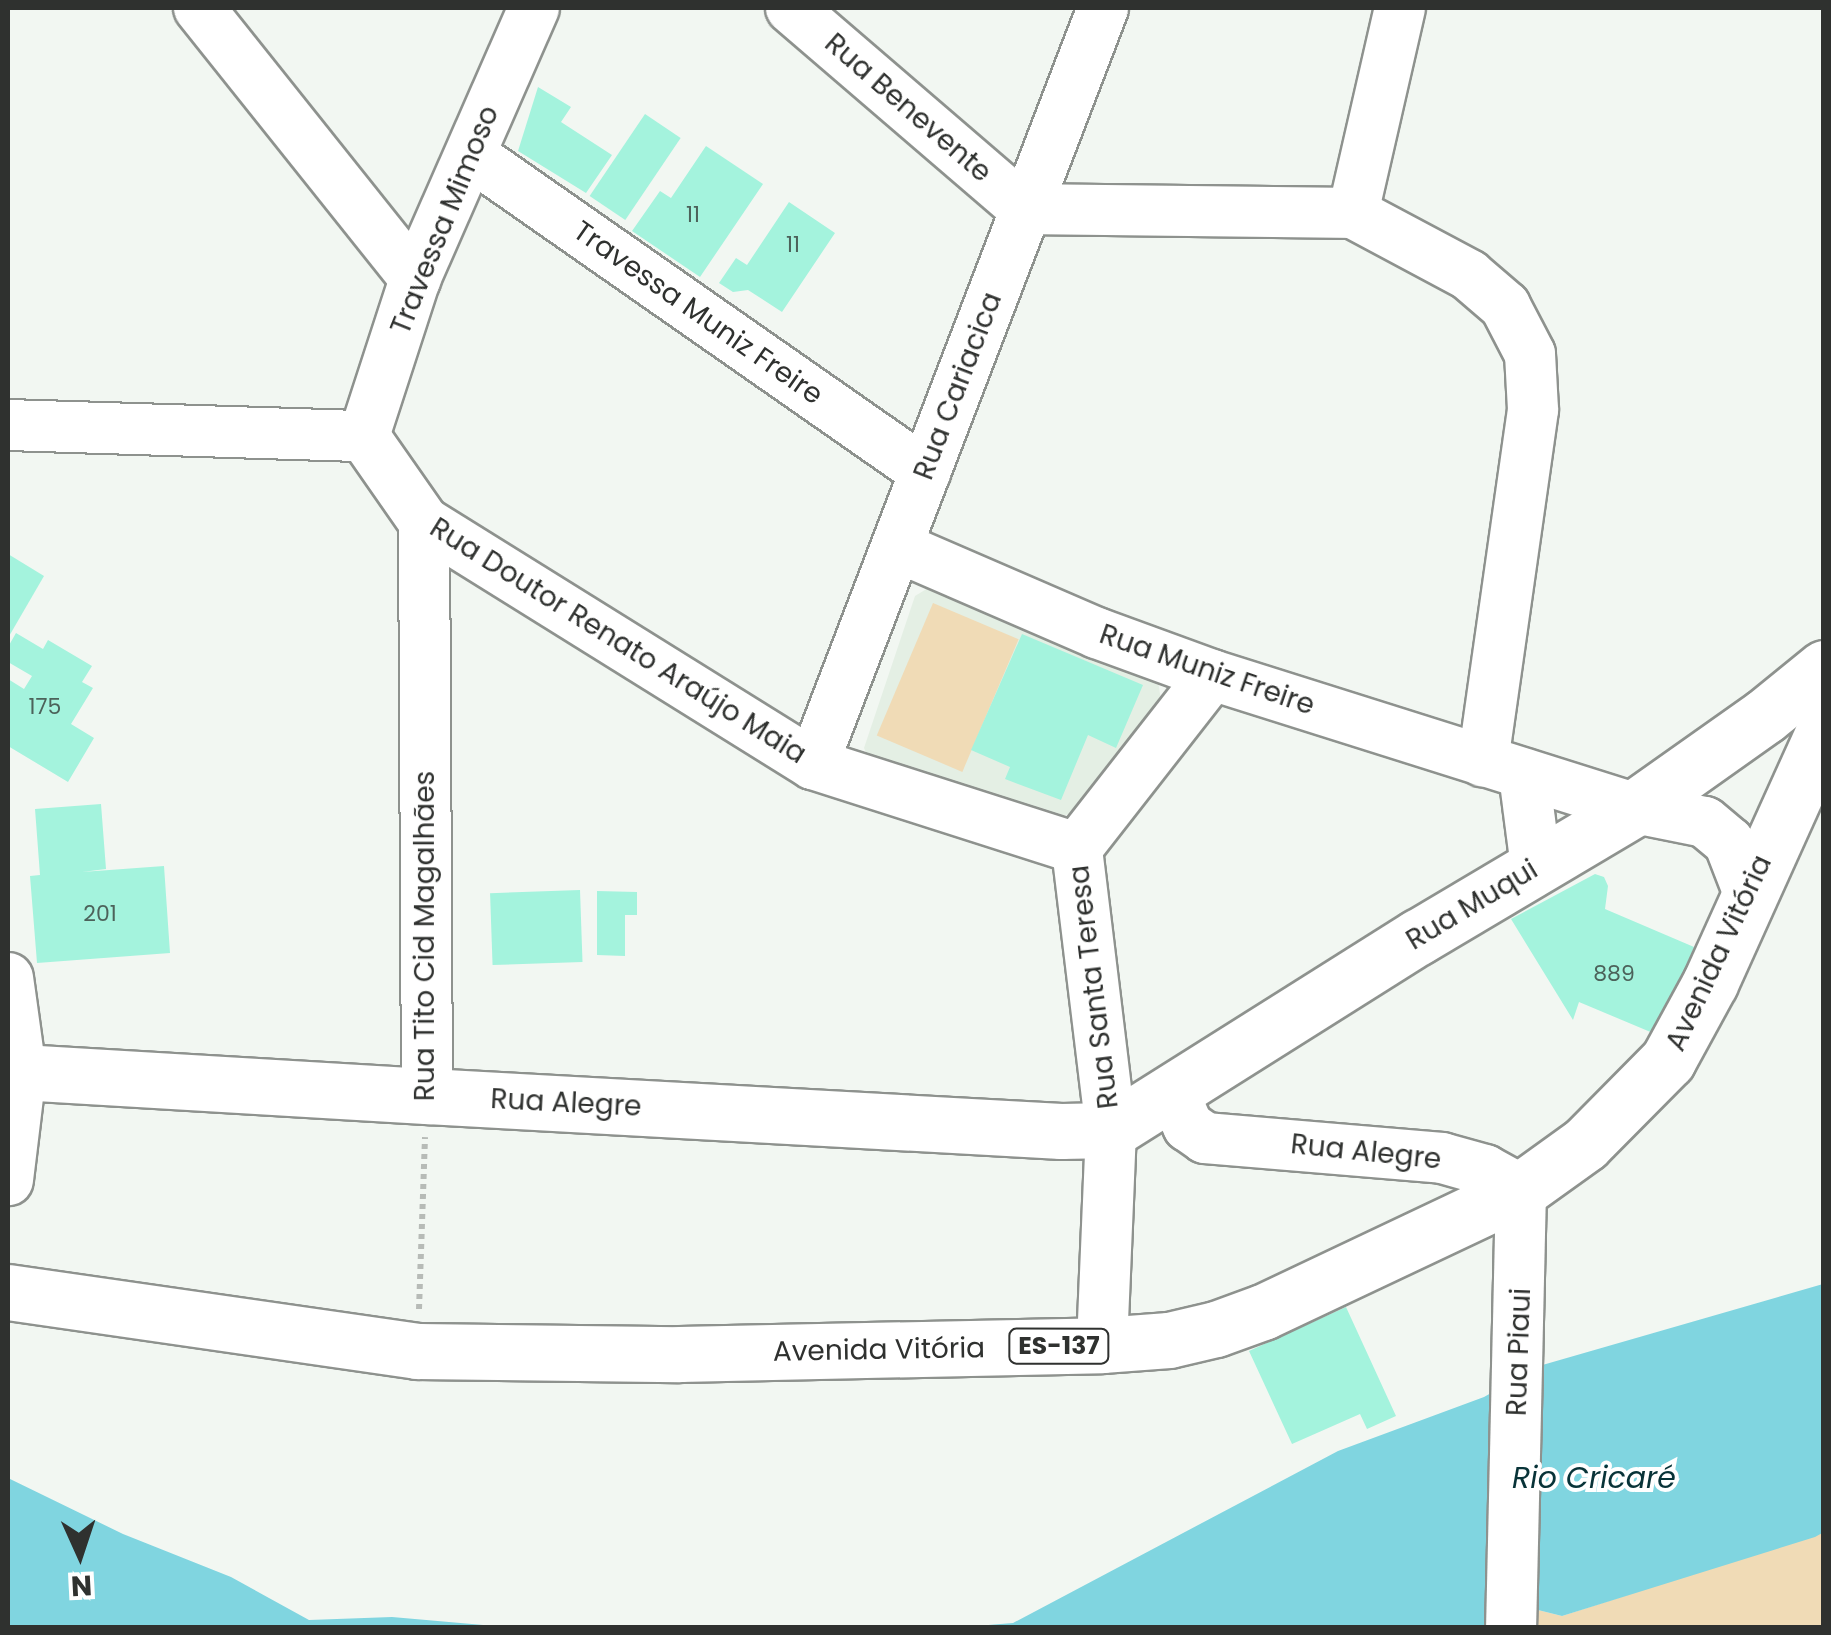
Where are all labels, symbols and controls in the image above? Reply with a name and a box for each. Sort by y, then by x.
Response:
street label: Rua Benevente [818,27,998,189]
street label: Travessa Mimoso [384,101,506,339]
house number: 11 [686,202,700,228]
street label: Travessa Muniz Freire [567,214,829,412]
house number: 11 [786,232,800,258]
street label: Rua Cariacica [907,288,1009,484]
street label: Rua Doutor Renato Araújo Maia [424,511,812,771]
street label: Rua Muniz Freire [1095,617,1319,723]
house number: 175 [29,694,61,720]
street label: Rua Tito Cid Magalhães [408,771,442,1101]
street label: Avenida Vitória [1659,850,1779,1056]
street label: Rua Muqui [1400,853,1544,957]
street label: Rua Santa Teresa [1062,863,1126,1111]
house number: 201 [83,901,117,927]
house number: 889 [1593,961,1635,987]
street label: Rua Alegre [490,1082,642,1124]
street label: Rua Alegre [1289,1127,1443,1177]
street label: Rua Piaui [1500,1287,1538,1417]
road number: ES-137 [1006,1326,1112,1366]
street label: Avenida Vitória [773,1331,985,1369]
water label: Rio Cricaré [1512,1460,1676,1496]
north arrow [30,1505,130,1605]
text: N [70,1565,93,1605]

